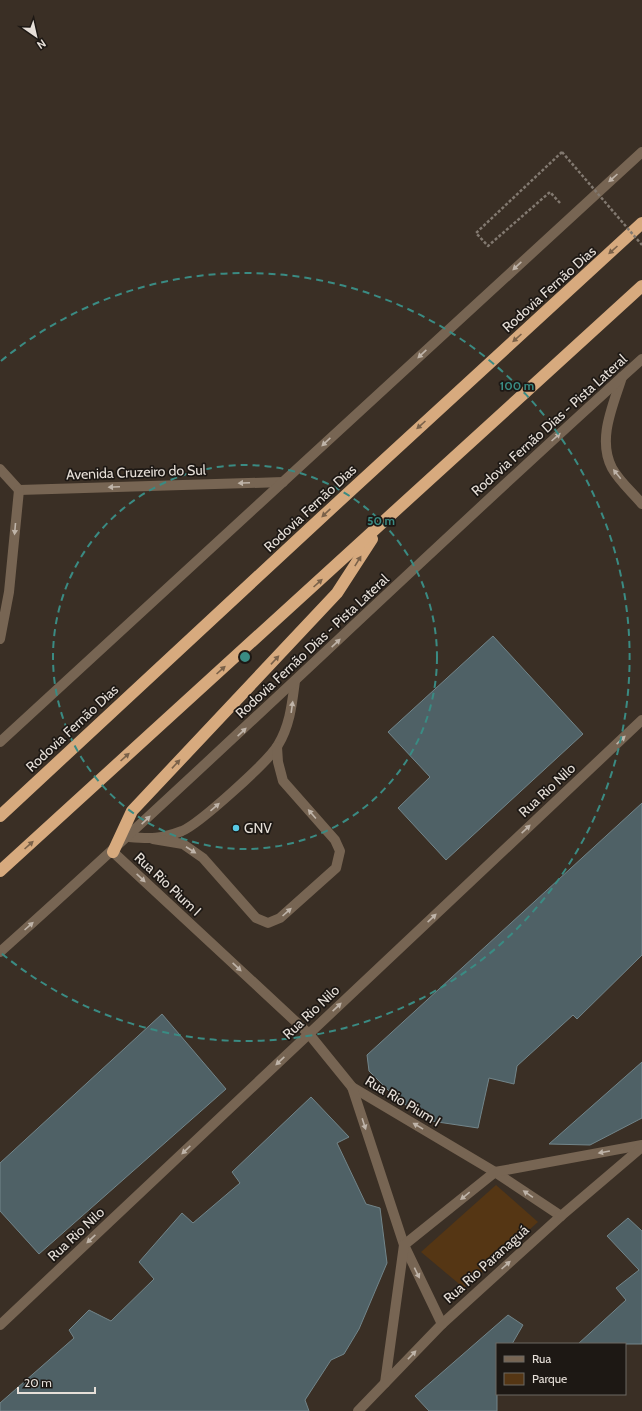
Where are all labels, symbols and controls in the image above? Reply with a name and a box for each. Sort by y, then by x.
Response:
north arrow [16,16,56,56]
text: N [34,36,49,52]
one-way arrow [608,173,618,183]
street label: Rodovia Fernão Dias [498,242,600,336]
one-way arrow [608,245,618,255]
one-way arrow [512,261,522,270]
one-way arrow [512,333,523,342]
one-way arrow [417,349,426,358]
street label: Rodovia Fernão Dias - Pista Lateral [467,350,631,500]
text: 100 m [500,378,534,393]
one-way arrow [416,421,427,430]
one-way arrow [551,433,561,442]
one-way arrow [321,437,331,447]
street label: Rodovia Fernão Dias [260,460,360,556]
street label: Avenida Cruzeiro do Sul [66,461,207,483]
one-way arrow [613,469,622,480]
one-way arrow [237,480,250,486]
one-way arrow [107,484,120,490]
one-way arrow [321,508,330,517]
text: 50 m [367,513,395,528]
one-way arrow [12,522,19,535]
one-way arrow [354,555,362,566]
street label: Rodovia Fernão Dias - Pista Lateral [231,570,393,722]
one-way arrow [313,578,323,587]
one-way arrow [331,638,341,648]
centre of rings [238,650,252,664]
one-way arrow [270,655,280,665]
one-way arrow [217,666,226,675]
street label: Rodovia Fernão Dias [22,680,122,776]
one-way arrow [289,701,295,713]
one-way arrow [237,728,246,737]
one-way arrow [616,735,626,745]
one-way arrow [120,753,130,762]
one-way arrow [171,759,181,769]
street label: Rua Rio Nilo [515,759,579,821]
one-way arrow [209,803,220,812]
one-way arrow [308,809,317,819]
one-way arrow [141,816,151,825]
place label: GNV [244,819,272,837]
marker: GNV [231,823,241,833]
one-way arrow [521,824,531,834]
one-way arrow [24,840,34,849]
one-way arrow [185,846,196,853]
street label: Rua Rio Pium I [131,848,205,920]
one-way arrow [137,873,146,882]
one-way arrow [282,907,292,917]
one-way arrow [427,914,437,923]
one-way arrow [24,922,34,931]
one-way arrow [231,962,242,971]
street label: Rua Rio Nilo [279,981,343,1043]
one-way arrow [332,1003,342,1012]
one-way arrow [275,1056,285,1066]
street label: Rua Rio Pium I [362,1071,444,1131]
one-way arrow [361,1119,367,1131]
one-way arrow [412,1123,424,1130]
one-way arrow [181,1145,191,1155]
one-way arrow [598,1149,610,1155]
one-way arrow [523,1190,534,1198]
one-way arrow [459,1192,470,1201]
street label: Rua Rio Nilo [44,1203,108,1265]
street label: Rua Rio Paranaguá [440,1221,533,1307]
one-way arrow [86,1234,96,1244]
one-way arrow [502,1261,511,1270]
one-way arrow [414,1267,420,1279]
legend [496,1343,626,1395]
one-way arrow [407,1350,416,1359]
text: Rua [532,1351,551,1366]
scale bar [18,1369,95,1395]
text: Parque [532,1371,567,1386]
text: 20 m [24,1375,52,1390]

